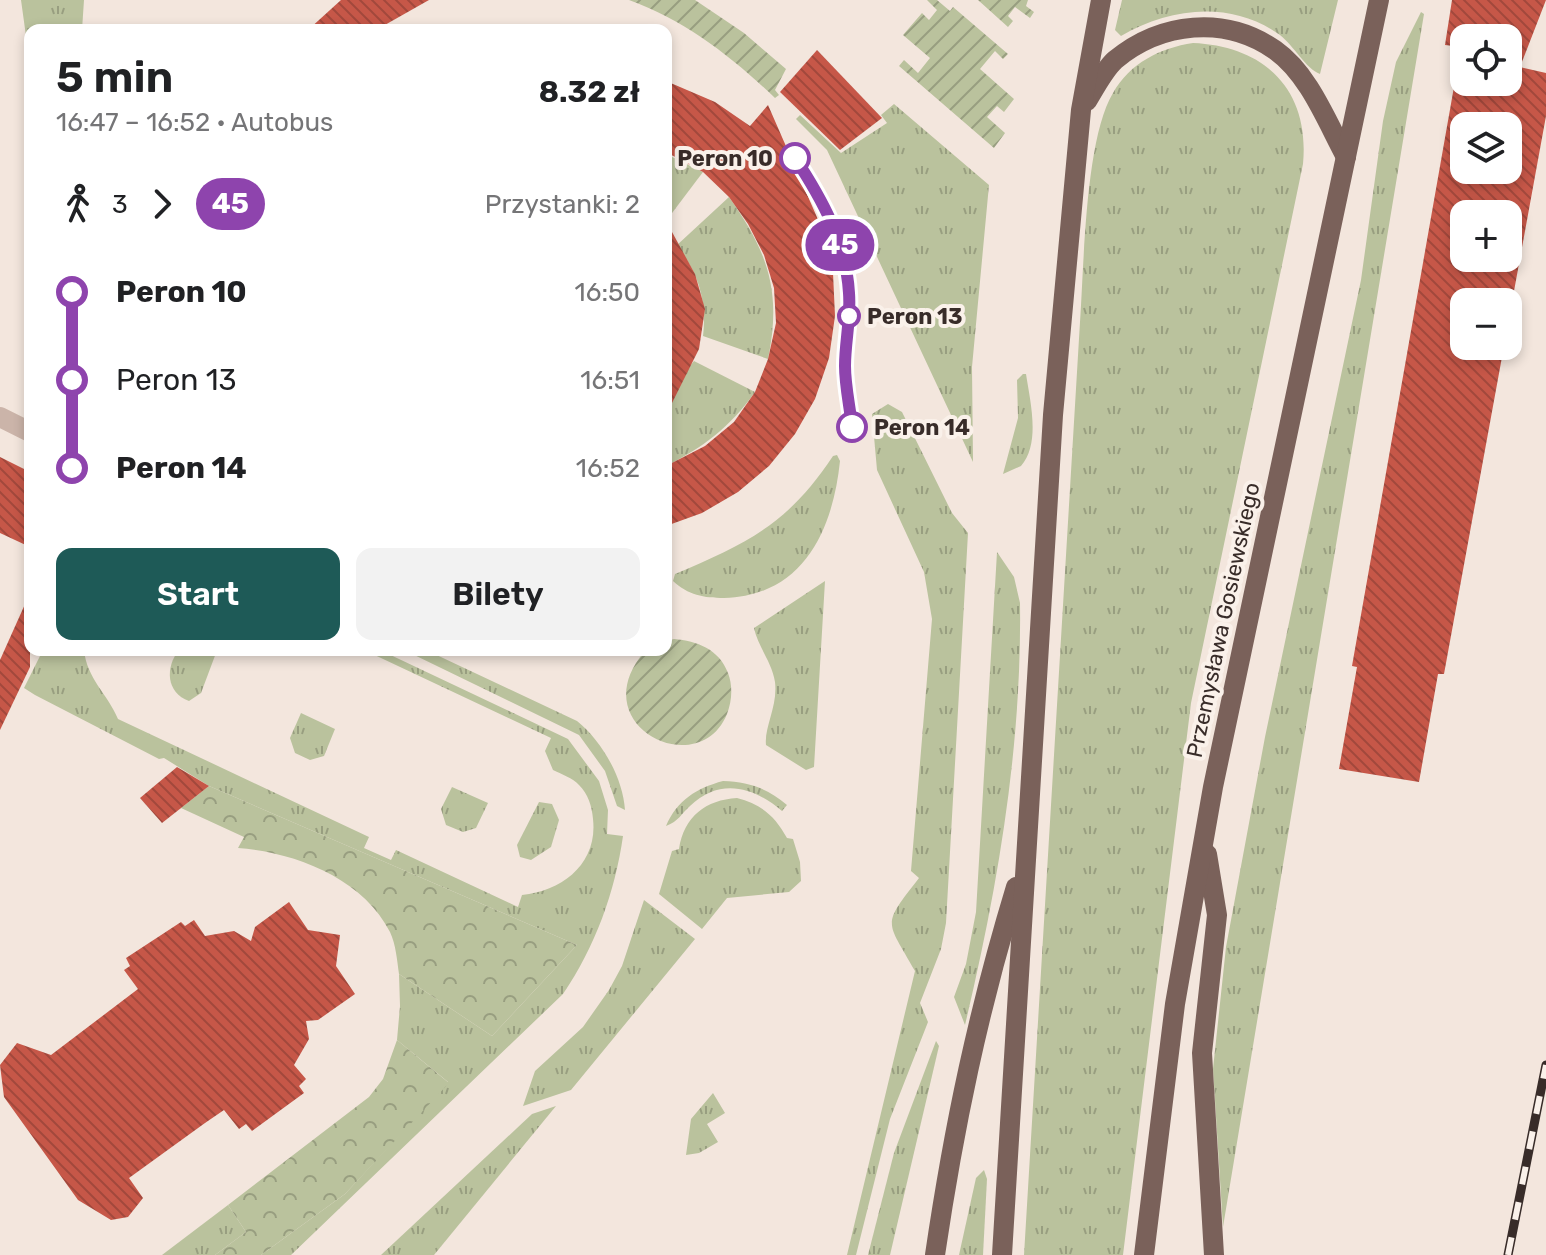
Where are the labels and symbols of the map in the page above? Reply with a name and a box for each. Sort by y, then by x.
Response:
marker: Peron 10 [780,143,810,173]
place label: Peron 10 [677,145,773,172]
line badge: 45 [804,219,876,271]
place label: Peron 13 [867,303,962,330]
marker: Peron 13 [838,305,860,327]
marker: Peron 14 [837,412,867,442]
place label: Peron 14 [874,414,970,441]
street label: Przemysława Gosiewskiego [1181,480,1265,760]

